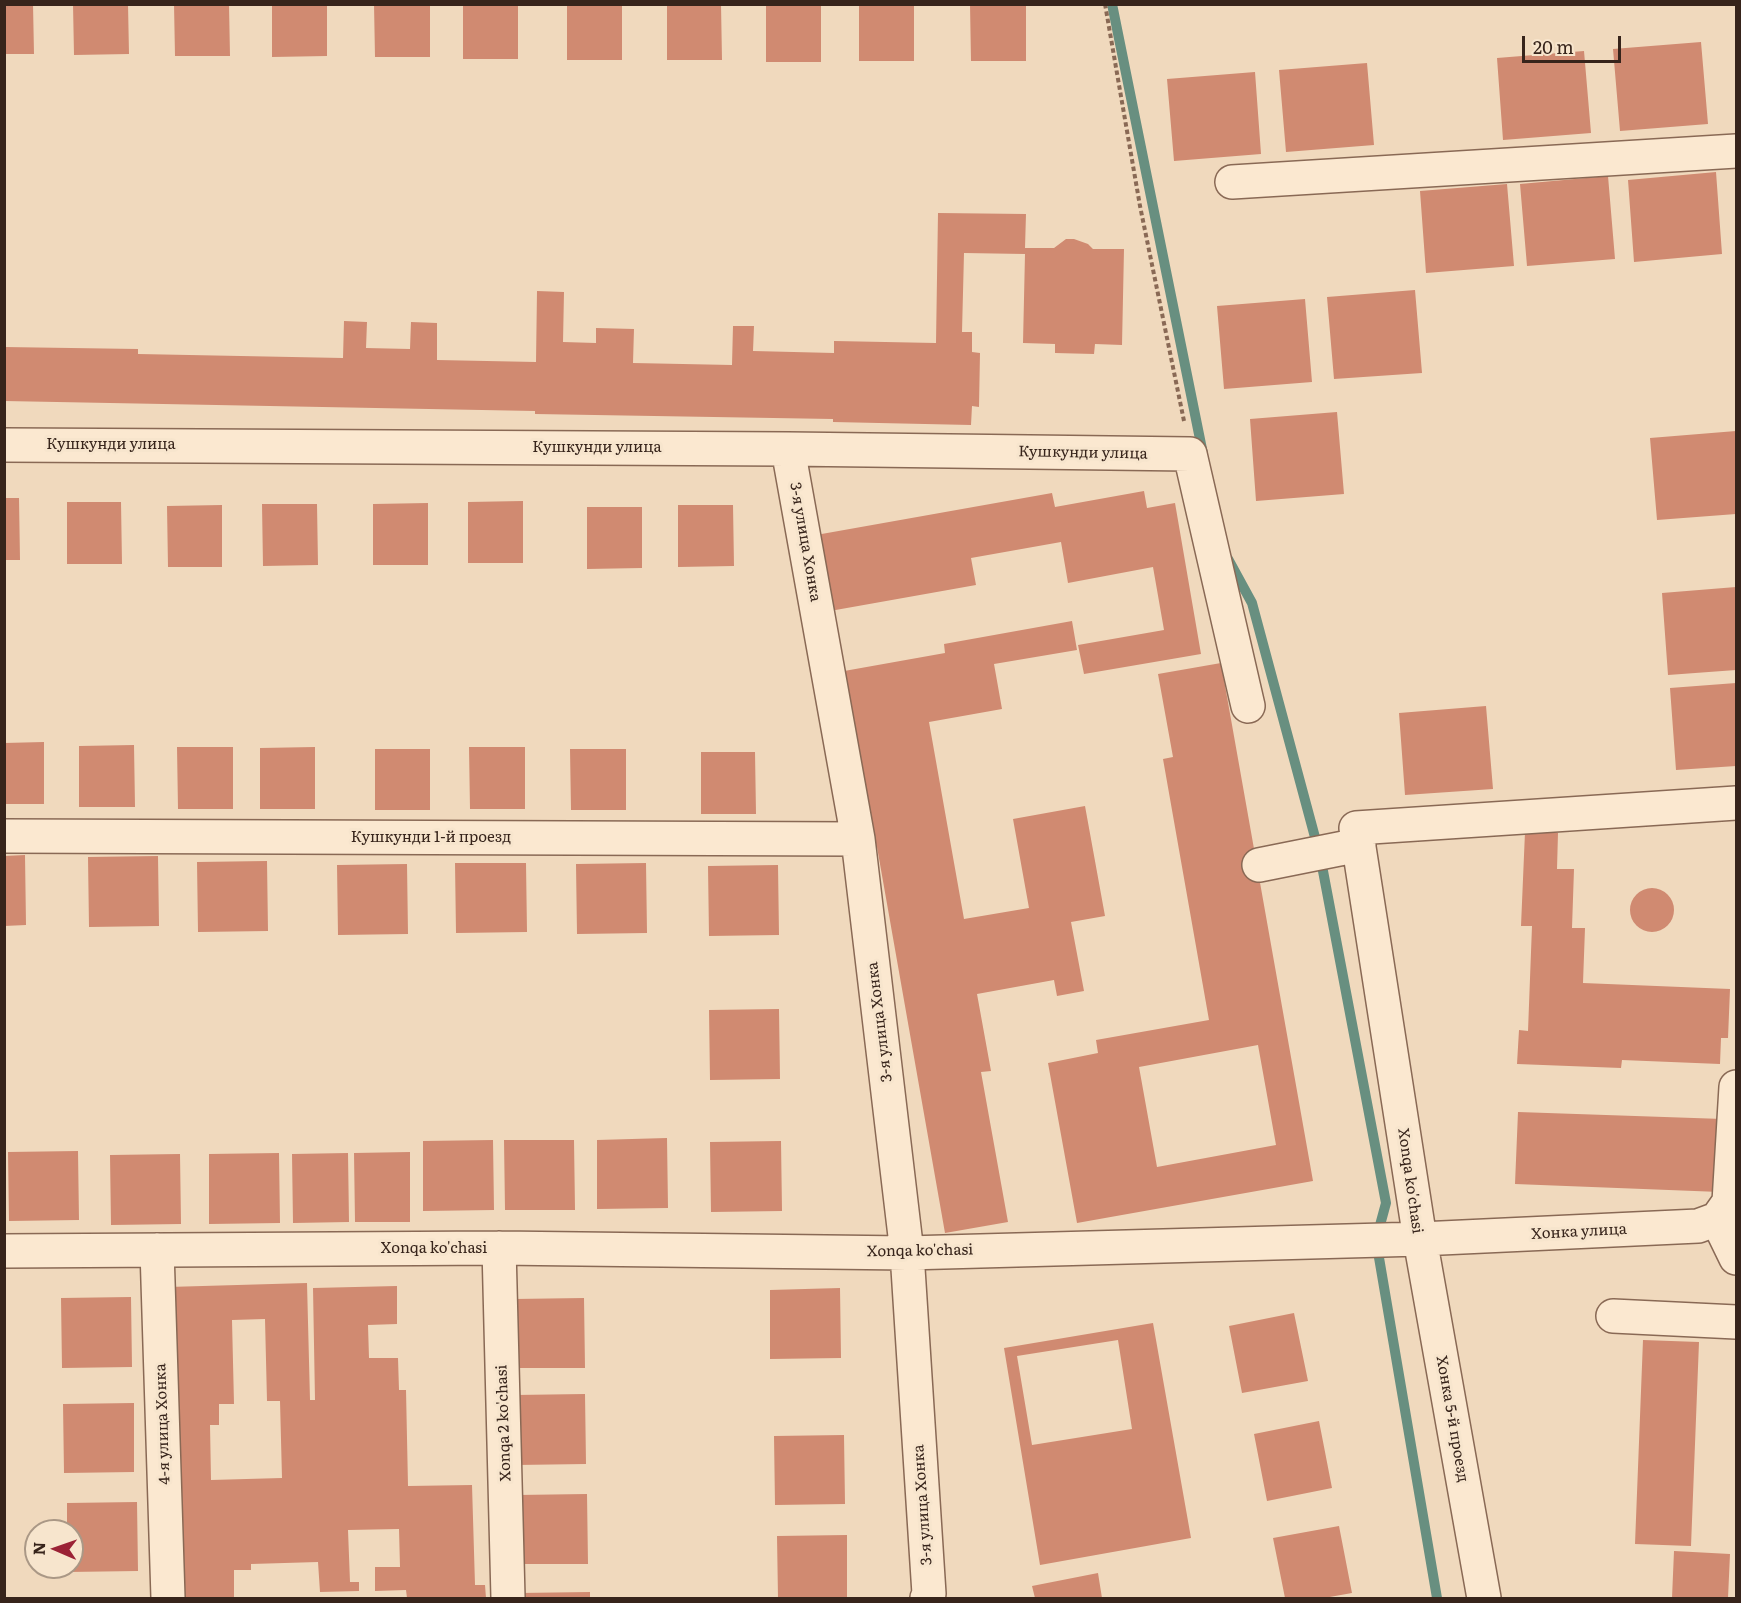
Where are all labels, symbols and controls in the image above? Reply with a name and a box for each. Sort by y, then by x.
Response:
scale bar [1525,24,1624,62]
text: 20 m [1533,33,1574,60]
street label: Кушкунди улица [46,436,176,454]
street label: Кушкунди улица [532,439,662,457]
street label: Кушкунди улица [1018,443,1148,463]
street label: 3-я улица Хонка [786,481,824,603]
street label: Кушкунди 1-й проезд [351,829,511,847]
street label: 3-я улица Хонка [864,961,896,1083]
street label: Xonqa ko'chasi [1394,1127,1426,1235]
street label: Хонка улица [1531,1221,1627,1243]
street label: Xonqa ko'chasi [381,1240,487,1258]
street label: Xonqa ko'chasi [867,1241,973,1261]
street label: Хонка 5-й проезд [1432,1354,1472,1484]
street label: 4-я улица Хонка [152,1363,174,1485]
street label: Xonqa 2 ko'chasi [493,1364,515,1482]
street label: 3-я улица Хонка [910,1444,936,1566]
north arrow [24,1519,84,1579]
text: N [26,1541,50,1556]

